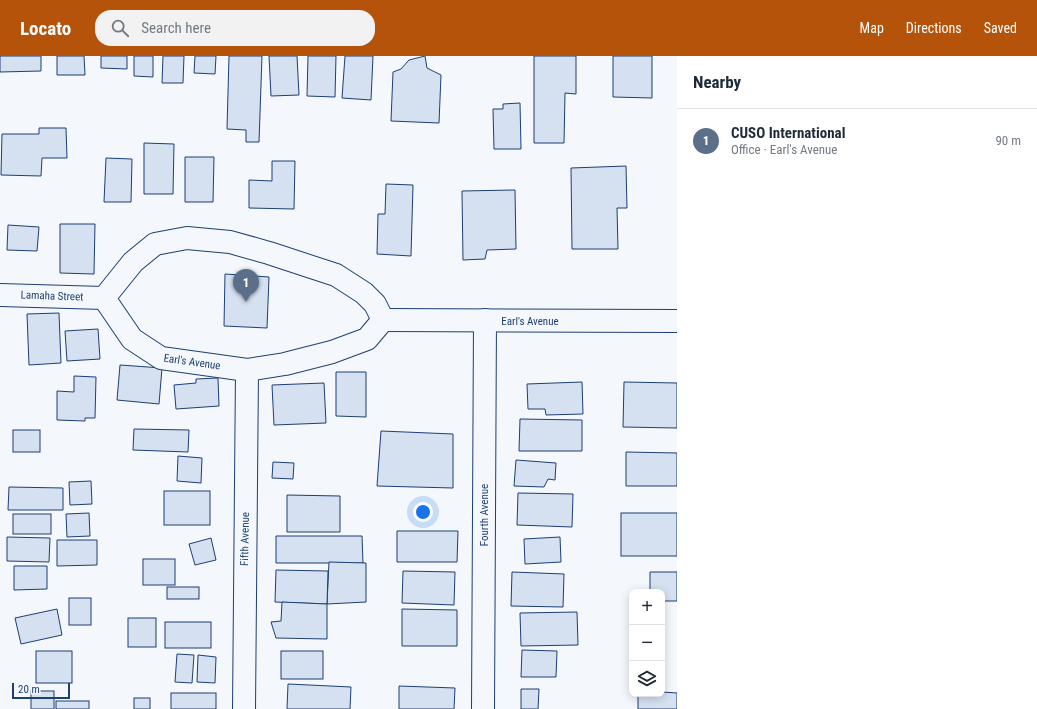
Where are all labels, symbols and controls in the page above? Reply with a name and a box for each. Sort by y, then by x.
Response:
search box [95,10,375,46]
text: Locato [20,17,71,40]
icon: search [109,17,131,39]
text: Search here [141,19,211,37]
text: Map [860,20,884,36]
text: Directions [906,20,962,36]
text: Saved [984,20,1017,36]
text: Nearby [693,72,741,92]
text: CUSO International [731,124,845,142]
text: 1 [703,133,709,148]
text: 90 m [995,133,1021,148]
text: Office · Earl's Avenue [731,142,837,157]
pin: 1 [233,269,259,302]
street label: Lamaha Street [20,288,84,304]
street label: Earl's Avenue [501,315,559,328]
street label: Earl's Avenue [163,352,221,372]
street label: Fourth Avenue [478,484,491,546]
your location [413,502,433,522]
street label: Fifth Avenue [238,512,252,566]
map controls [629,589,665,697]
button: + [629,589,665,625]
button: − [629,625,665,661]
button: layers [629,661,665,697]
scale bar [12,681,70,700]
text: 20 m [18,683,40,696]

